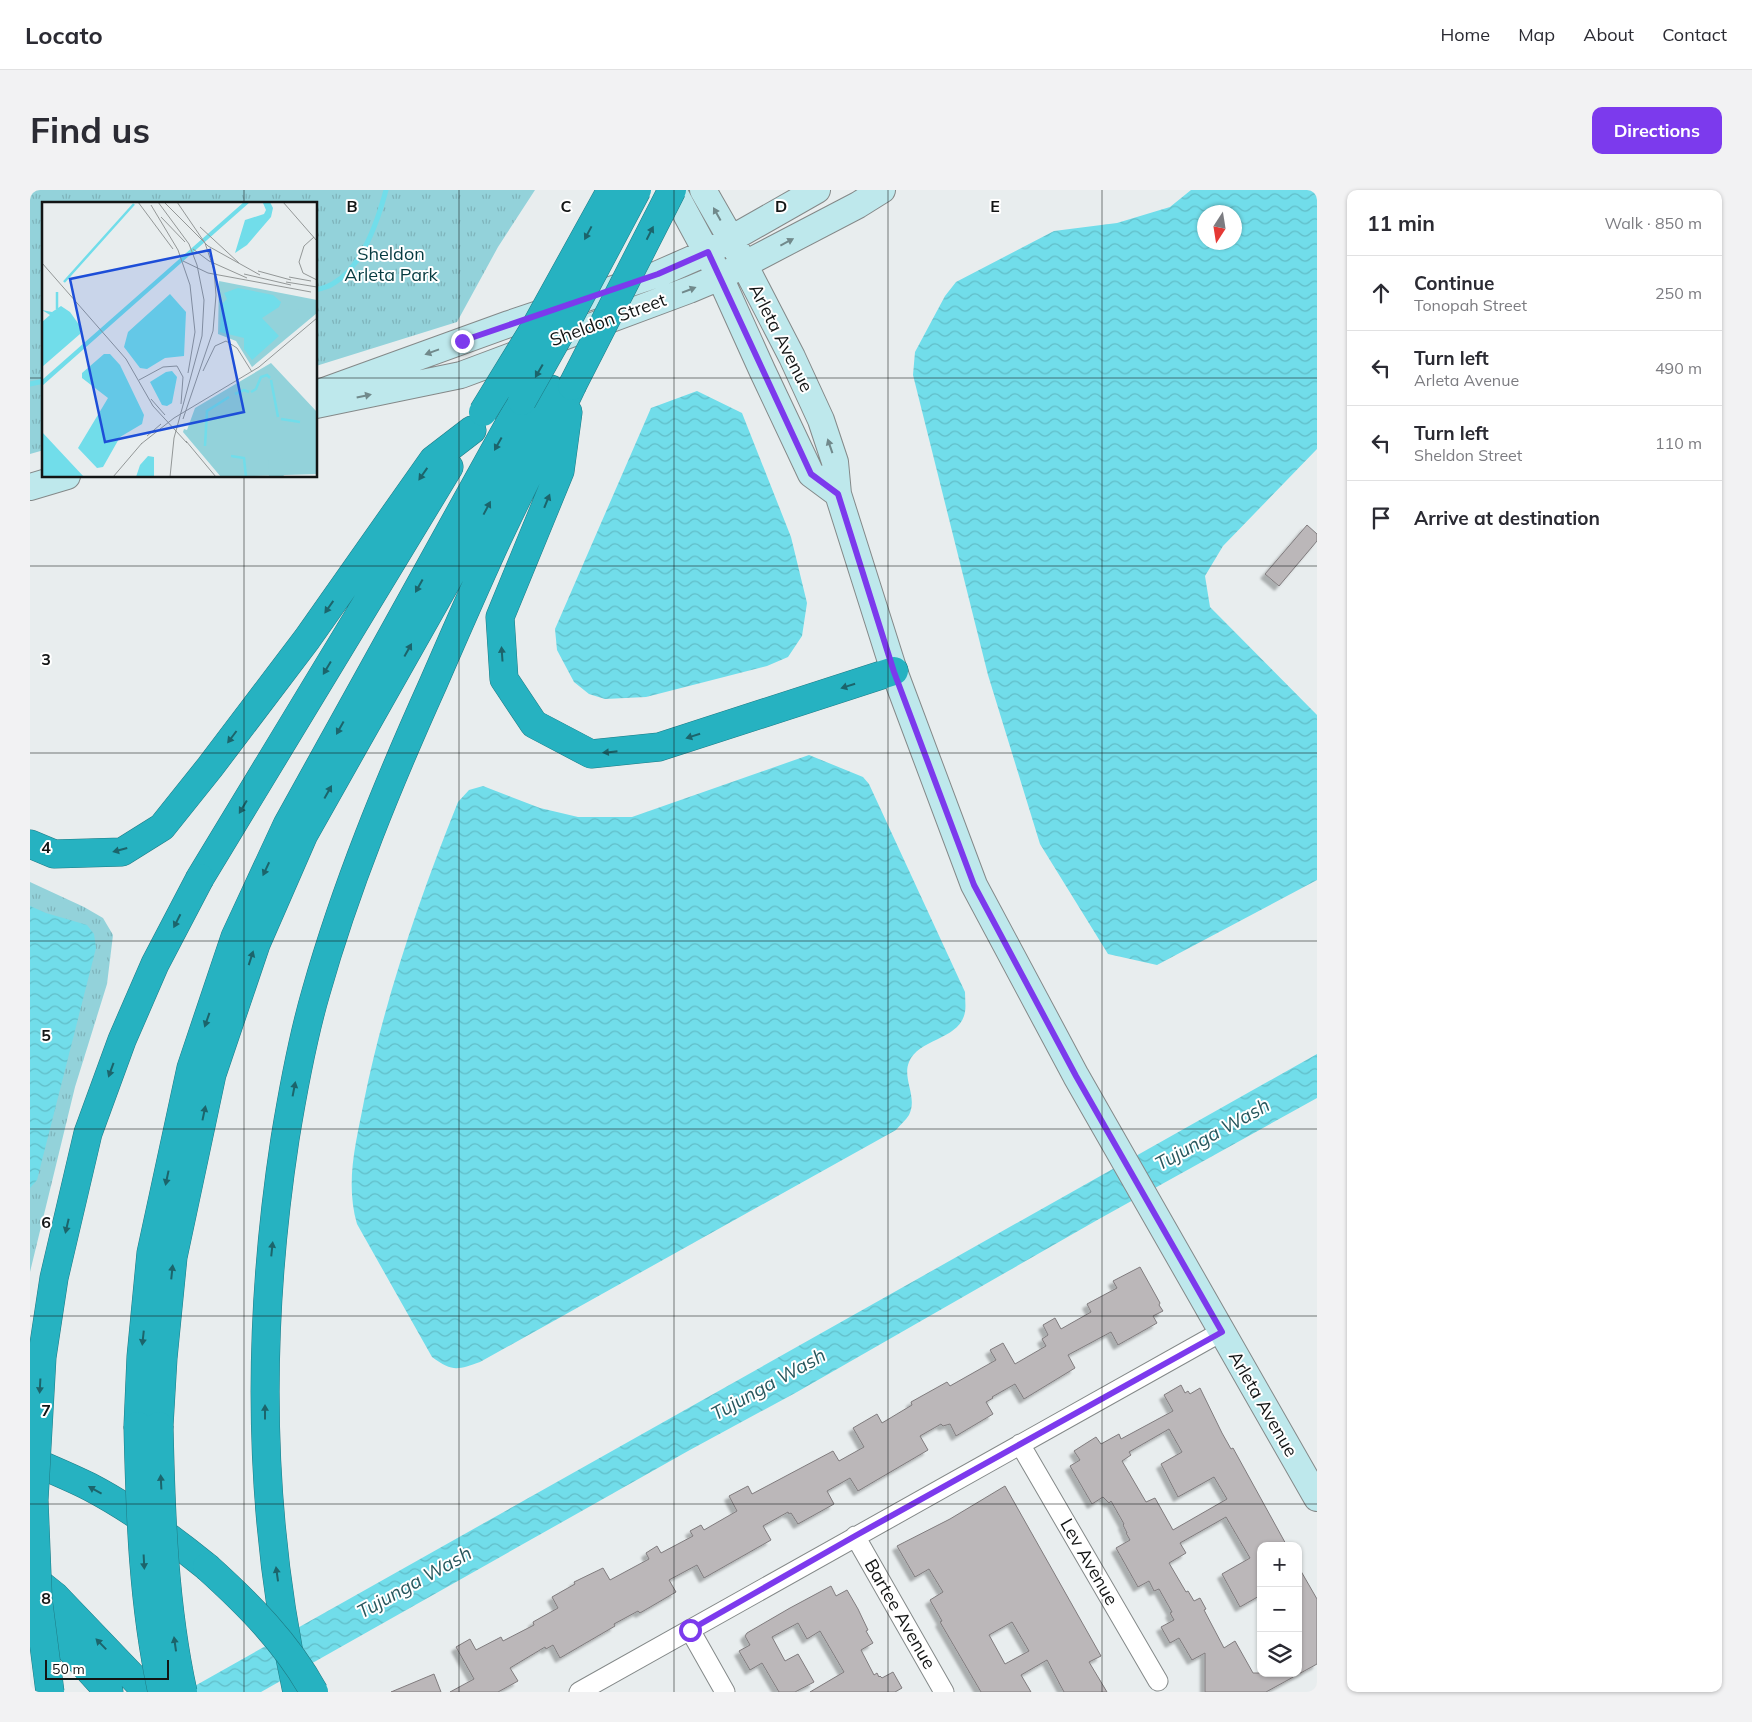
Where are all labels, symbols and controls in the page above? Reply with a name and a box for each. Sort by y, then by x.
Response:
text: Locato [25,20,103,50]
text: Home [1440,23,1490,46]
text: Map [1518,23,1555,46]
text: About [1583,23,1634,46]
text: Contact [1662,23,1727,46]
button: Directions [1592,107,1722,154]
text: Find us [30,108,150,152]
text: B [346,196,358,216]
text: C [561,196,572,216]
text: D [775,196,787,216]
text: E [990,196,1000,216]
inset map [42,202,318,478]
north arrow [1197,205,1242,250]
one-way arrow [712,208,721,221]
text: 11 min [1367,210,1435,236]
text: Walk · 850 m [1604,213,1702,233]
one-way arrow [584,226,592,240]
one-way arrow [646,226,654,240]
one-way arrow [780,238,794,246]
park label: Sheldon Arleta Park [344,242,438,286]
text: Continue [1414,271,1494,295]
icon: ahead [1367,279,1395,307]
street label: Arleta Avenue [744,280,819,396]
text: 250 m [1655,283,1702,303]
one-way arrow [682,286,697,294]
street label: Sheldon Street [547,288,669,351]
text: Tonopah Street [1414,295,1527,315]
route end [451,330,474,353]
text: Turn left [1414,346,1489,370]
one-way arrow [424,349,439,356]
icon: left [1367,354,1395,382]
text: 490 m [1655,358,1702,378]
one-way arrow [534,365,543,378]
text: Arleta Avenue [1414,370,1519,390]
one-way arrow [357,392,372,400]
text: Turn left [1414,421,1489,445]
icon: left [1367,429,1395,457]
text: 110 m [1655,433,1702,453]
one-way arrow [494,436,502,451]
one-way arrow [825,438,833,453]
text: Sheldon Street [1414,445,1522,465]
one-way arrow [418,467,428,481]
one-way arrow [543,493,551,508]
one-way arrow [483,501,491,516]
icon: arrive [1367,504,1395,532]
text: Arrive at destination [1414,506,1600,530]
one-way arrow [415,578,423,593]
one-way arrow [324,600,334,614]
one-way arrow [404,643,412,658]
one-way arrow [498,646,506,662]
text: 3 [41,649,51,669]
one-way arrow [322,662,331,675]
one-way arrow [840,683,855,691]
one-way arrow [336,721,345,734]
one-way arrow [227,730,238,743]
one-way arrow [685,732,700,740]
one-way arrow [602,748,618,756]
one-way arrow [324,785,333,798]
one-way arrow [238,801,247,814]
text: 4 [41,837,51,857]
one-way arrow [112,846,128,854]
one-way arrow [262,862,270,876]
one-way arrow [173,914,181,929]
one-way arrow [247,950,255,965]
one-way arrow [203,1013,210,1028]
text: 5 [41,1025,51,1045]
one-way arrow [107,1062,114,1077]
one-way arrow [290,1080,298,1096]
water label: Tujunga Wash [1150,1093,1274,1175]
one-way arrow [200,1106,208,1121]
one-way arrow [163,1170,171,1185]
text: 6 [41,1212,51,1232]
one-way arrow [63,1218,71,1233]
one-way arrow [268,1241,276,1257]
one-way arrow [168,1264,176,1280]
one-way arrow [139,1330,147,1346]
water label: Tujunga Wash [706,1343,830,1425]
street label: Arleta Avenue [1224,1347,1303,1461]
one-way arrow [36,1378,44,1394]
text: 7 [41,1400,51,1420]
one-way arrow [261,1403,269,1419]
one-way arrow [156,1474,164,1490]
one-way arrow [88,1486,102,1494]
street label: Lev Avenue [1055,1514,1123,1609]
water label: Tujunga Wash [352,1541,476,1623]
map controls [1257,1542,1302,1677]
button: + [1257,1542,1302,1587]
one-way arrow [140,1555,148,1571]
street label: Bartee Avenue [860,1555,941,1673]
one-way arrow [272,1565,280,1581]
button: − [1257,1587,1302,1632]
text: 8 [41,1588,51,1608]
route start [679,1619,702,1642]
button: layers [1257,1632,1302,1677]
one-way arrow [171,1636,179,1652]
one-way arrow [96,1639,108,1651]
scale bar [45,1657,169,1680]
text: 50 m [52,1660,85,1678]

